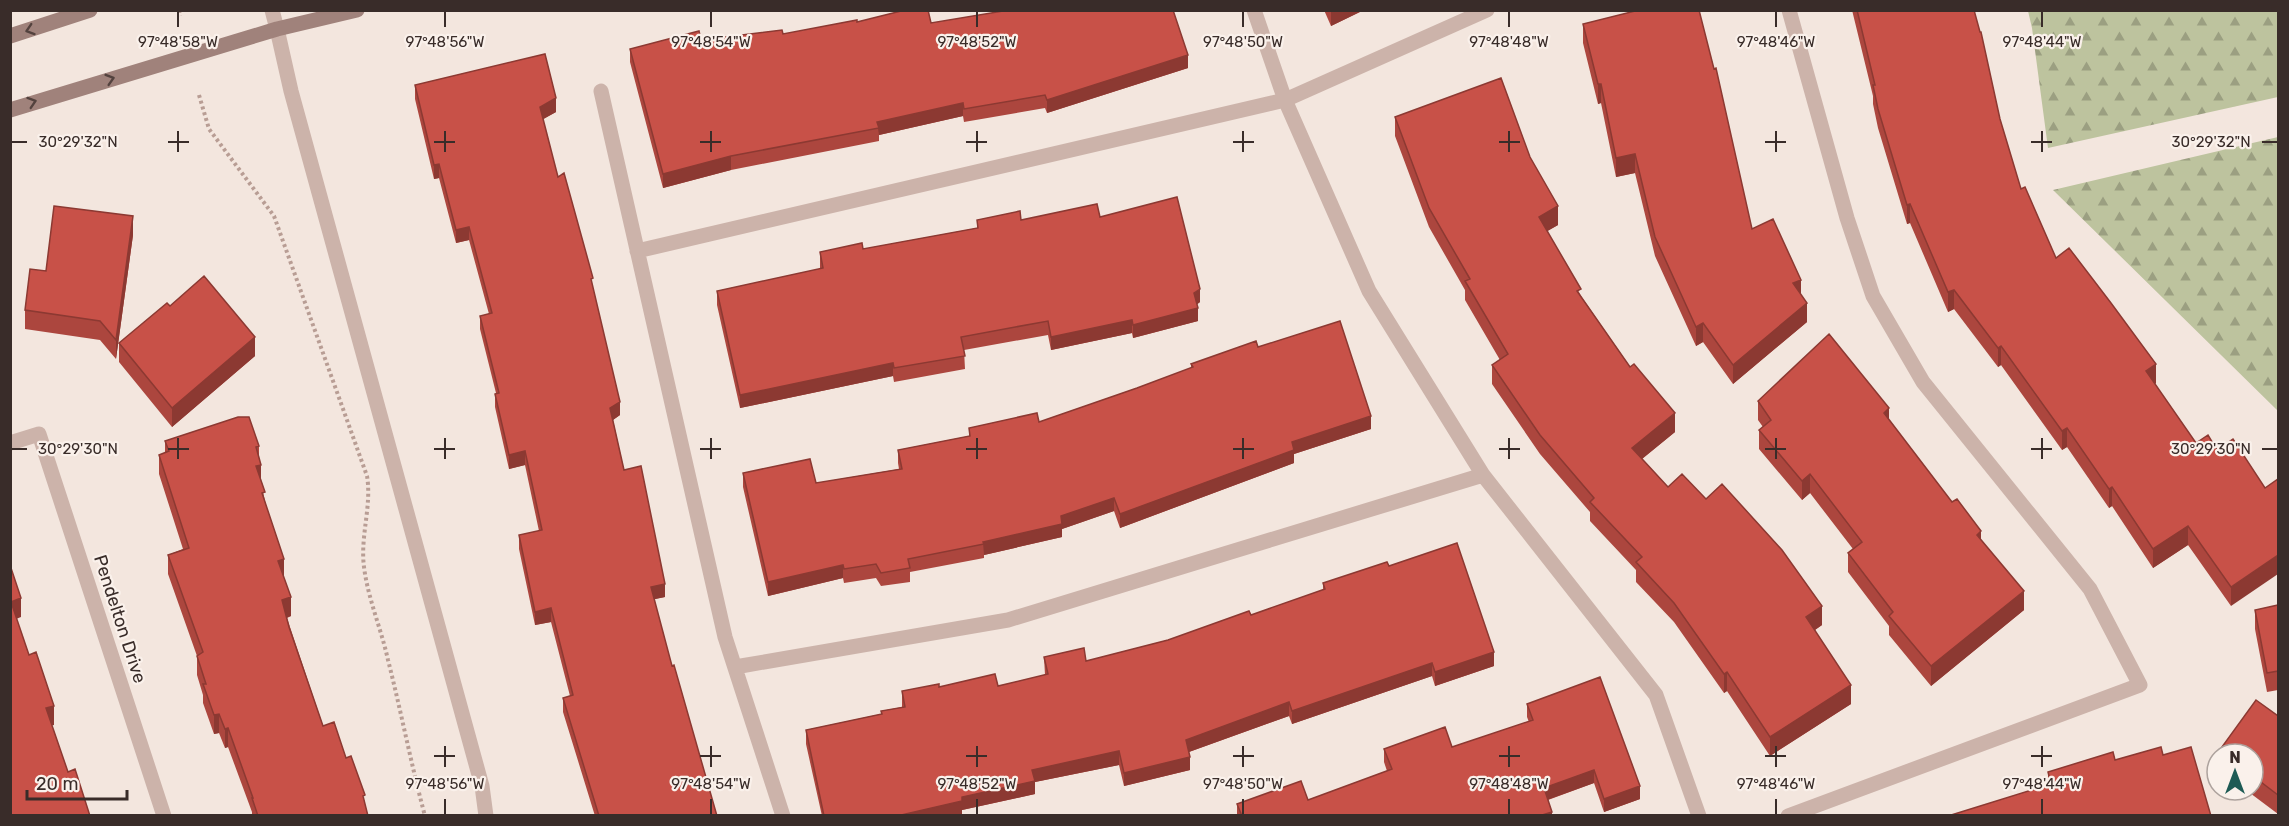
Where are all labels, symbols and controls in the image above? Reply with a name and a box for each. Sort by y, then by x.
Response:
one-way arrow [25,23,36,35]
text: 97°48'58"W [138,33,218,51]
text: 97°48'56"W [406,33,484,51]
text: 97°48'54"W [671,33,751,51]
text: 97°48'52"W [937,33,1017,51]
text: 97°48'50"W [1203,33,1283,51]
text: 97°48'48"W [1469,33,1549,51]
text: 97°48'46"W [1737,33,1815,51]
text: 97°48'44"W [2002,33,2082,51]
one-way arrow [104,74,114,86]
one-way arrow [26,97,37,110]
text: 30°29'32"N [38,133,118,151]
text: 30°29'32"N [2171,133,2251,151]
text: 30°29'30"N [38,440,118,458]
text: 30°29'30"N [2171,440,2251,458]
street label: Pendelton Drive [89,552,151,686]
north arrow [2205,742,2265,802]
text: N [2229,748,2241,767]
scale bar [27,763,128,801]
text: 20 m [36,773,78,795]
text: 97°48'56"W [406,775,484,793]
text: 97°48'54"W [671,775,751,793]
text: 97°48'52"W [937,775,1017,793]
text: 97°48'50"W [1203,775,1283,793]
text: 97°48'48"W [1469,775,1549,793]
text: 97°48'46"W [1737,775,1815,793]
text: 97°48'44"W [2002,775,2082,793]

